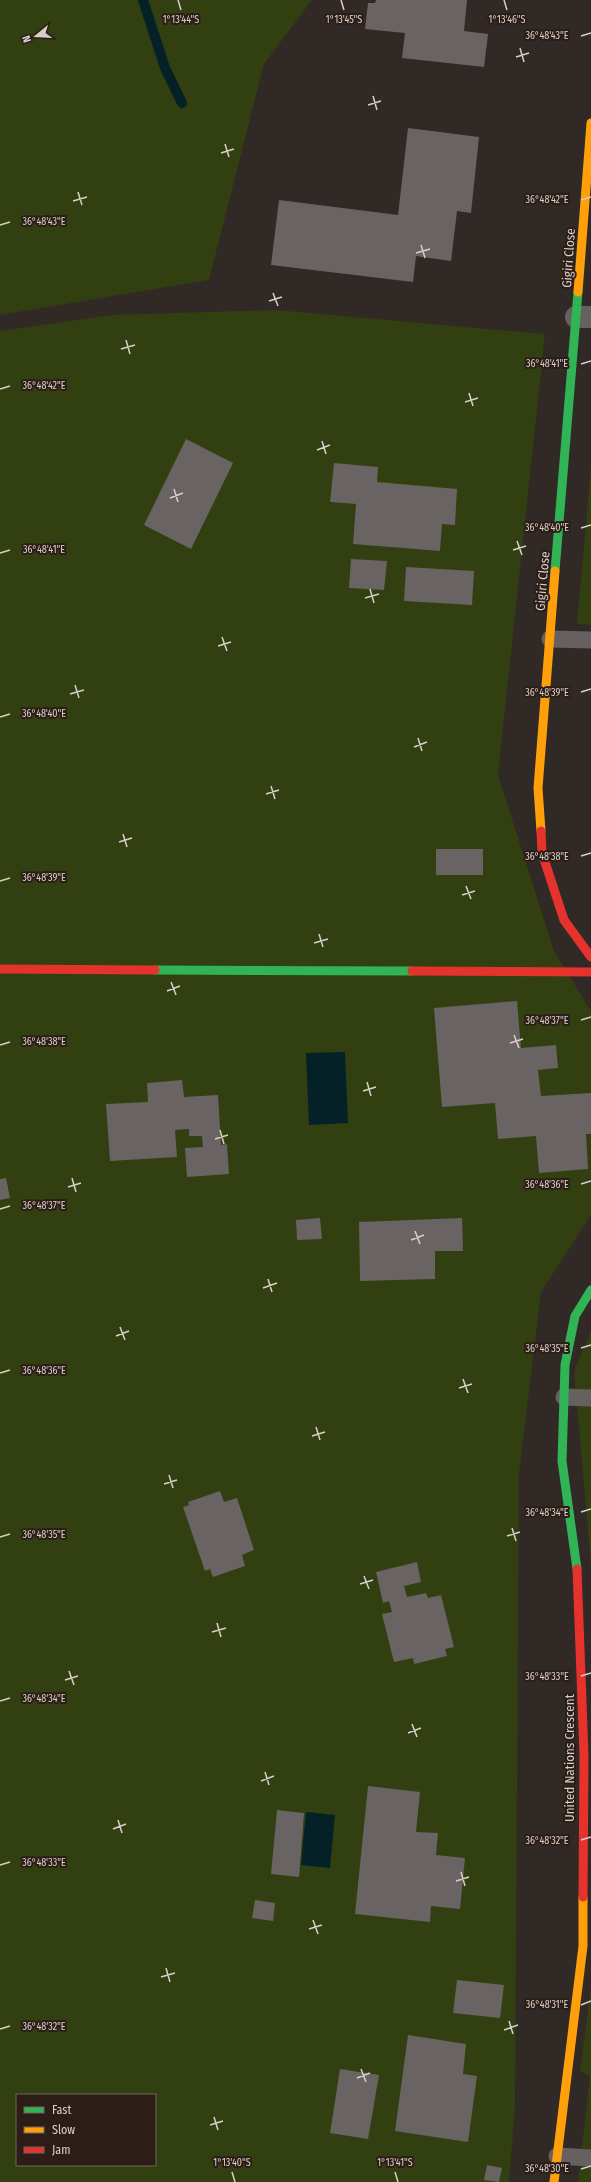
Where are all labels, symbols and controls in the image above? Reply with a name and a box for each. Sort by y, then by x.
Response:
text: 1°13'44"S [163,14,199,26]
text: 1°13'45"S [326,14,362,26]
text: 1°13'46"S [489,14,526,26]
north arrow [16,16,56,56]
text: 36°48'43"E [525,30,569,42]
text: N [20,34,34,44]
text: 36°48'42"E [526,194,569,206]
text: 36°48'43"E [22,216,66,228]
street label: Gigiri Close [559,228,578,288]
text: 36°48'41"E [526,358,568,370]
text: 36°48'42"E [23,380,66,392]
text: 36°48'40"E [525,522,569,534]
text: 36°48'41"E [23,544,65,556]
street label: Gigiri Close [532,551,553,611]
text: 36°48'39"E [525,687,569,699]
text: 36°48'40"E [22,708,66,720]
text: 36°48'38"E [525,851,569,863]
text: 36°48'39"E [22,872,66,884]
text: 36°48'37"E [526,1015,569,1027]
text: 36°48'38"E [22,1036,66,1048]
text: 36°48'36"E [525,1179,569,1191]
text: 36°48'37"E [23,1200,66,1212]
text: 36°48'35"E [525,1343,569,1355]
text: 36°48'36"E [22,1365,66,1377]
text: 36°48'34"E [525,1507,569,1519]
text: 36°48'35"E [22,1529,66,1541]
text: 36°48'33"E [525,1671,569,1683]
text: 36°48'34"E [22,1693,66,1705]
street label: United Nations Crescent [562,1693,577,1822]
text: 36°48'32"E [525,1835,569,1847]
text: 36°48'33"E [22,1857,66,1869]
text: 36°48'31"E [526,1999,569,2011]
text: 36°48'32"E [22,2021,66,2033]
legend [16,2094,156,2166]
text: Fast [52,2103,71,2117]
text: Slow [52,2123,75,2137]
text: Jam [52,2143,70,2157]
text: 1°13'40"S [213,2157,251,2169]
text: 1°13'41"S [377,2157,413,2169]
text: 36°48'30"E [525,2163,569,2175]

